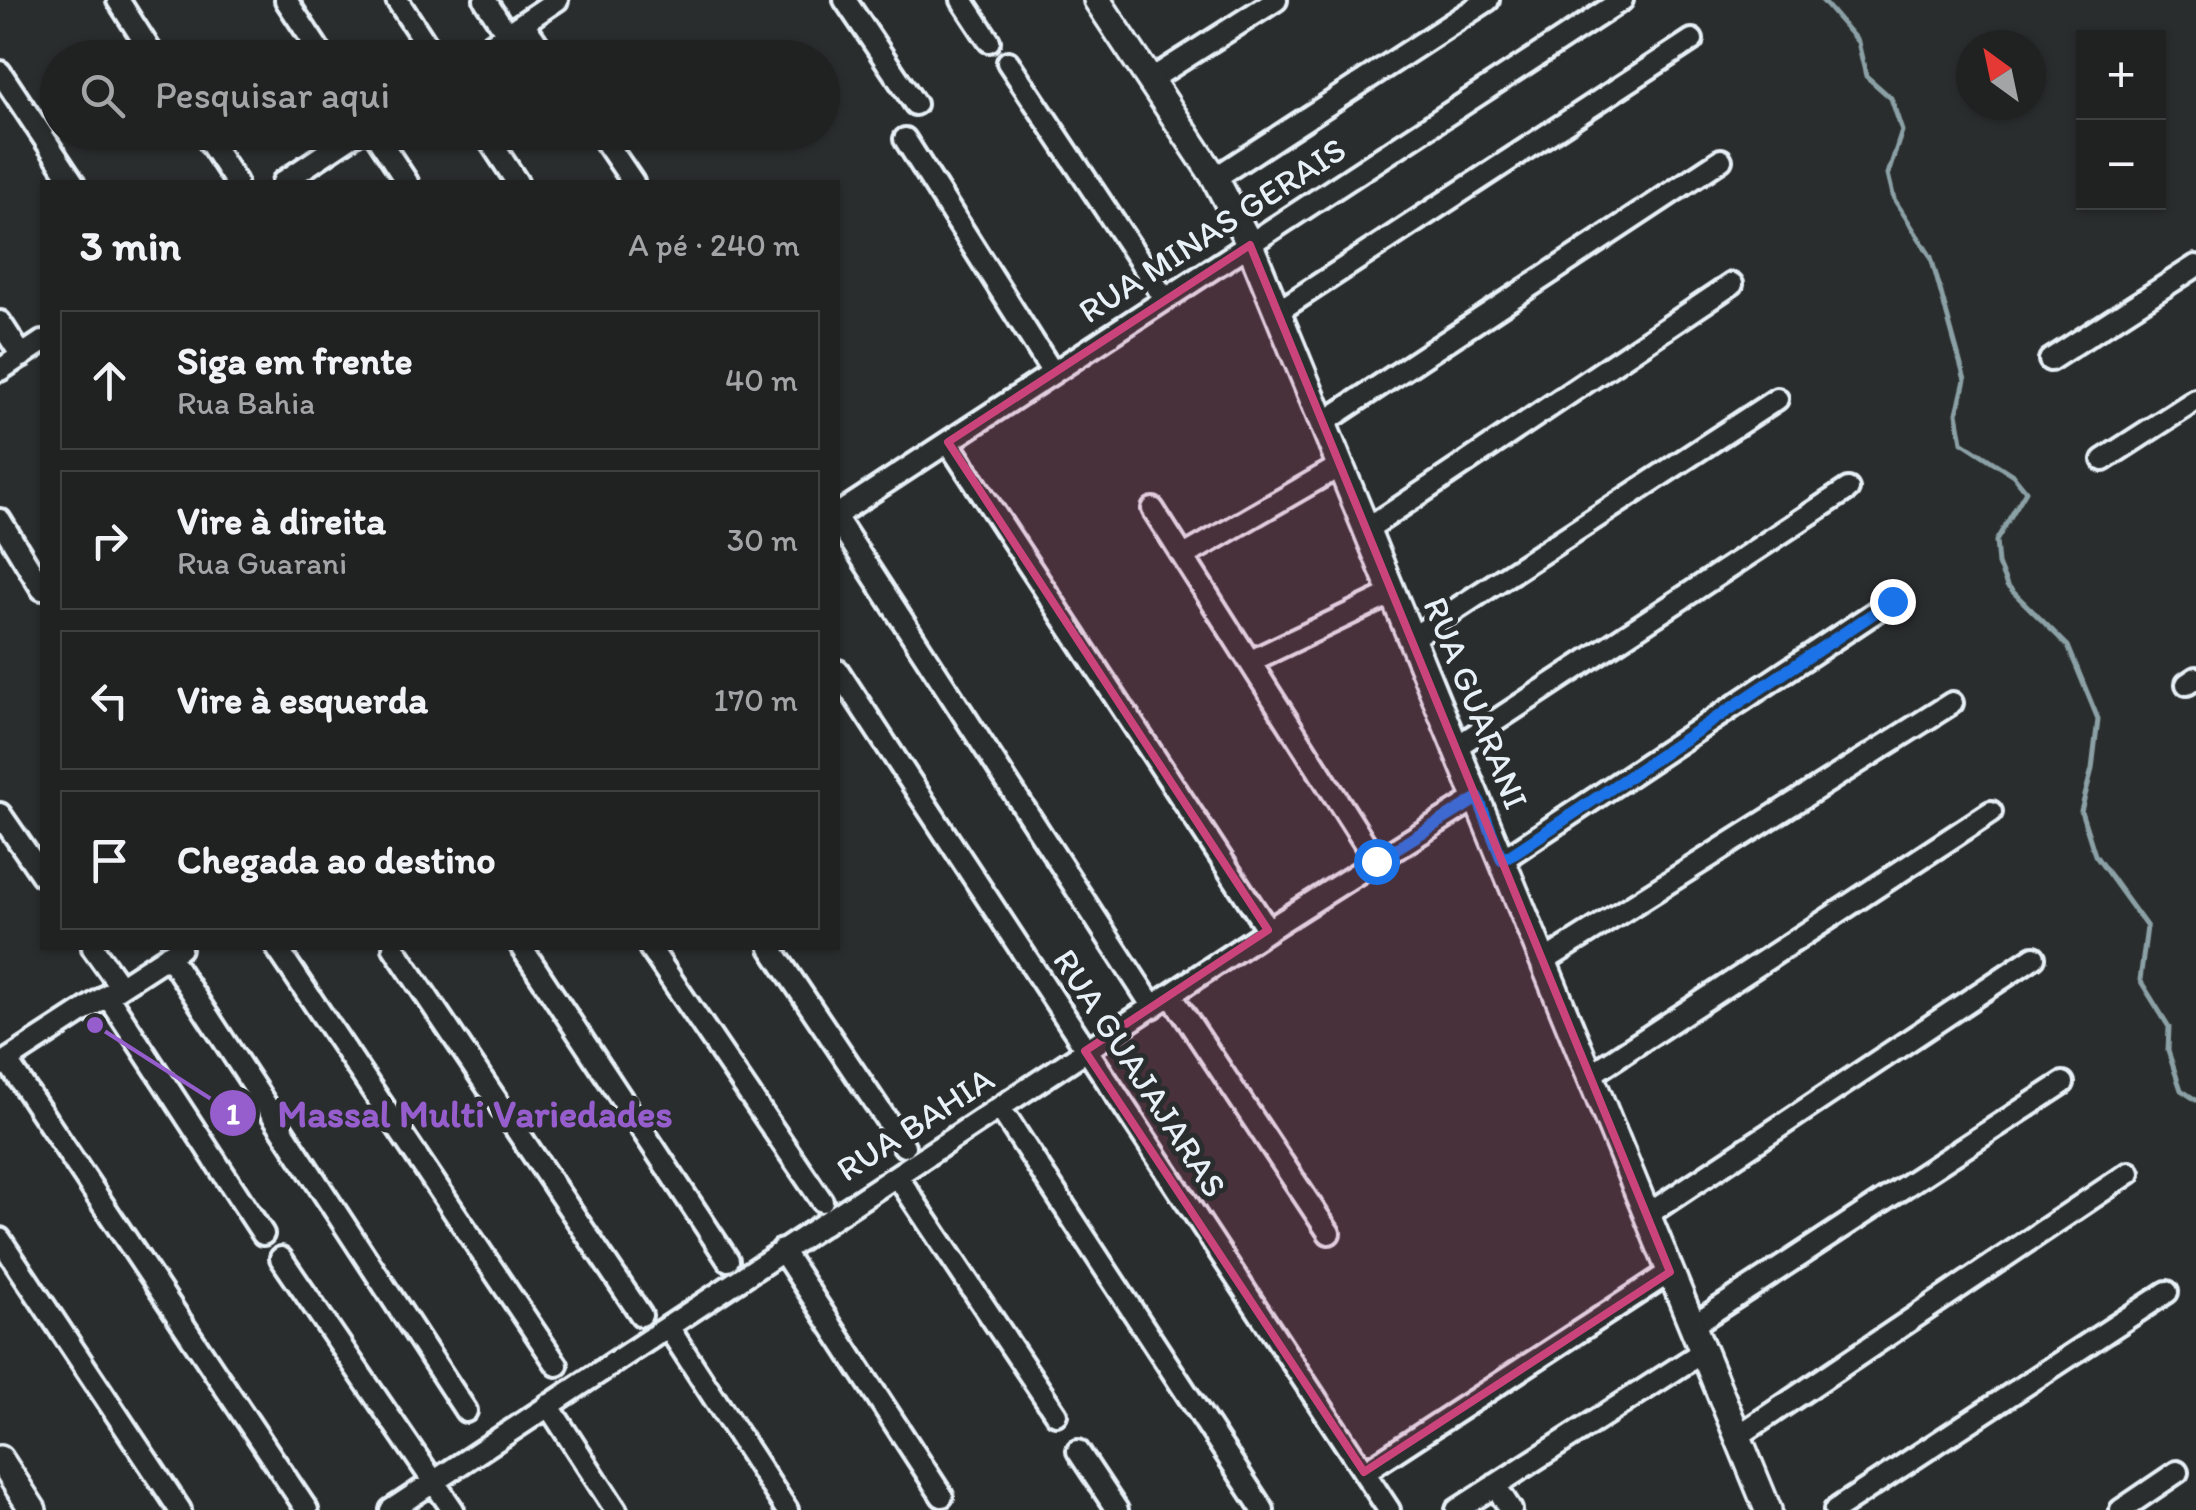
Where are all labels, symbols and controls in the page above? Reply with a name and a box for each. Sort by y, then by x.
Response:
north arrow [1956,30,2046,120]
map controls [2076,30,2166,210]
button: + [2076,30,2166,120]
search box [40,40,840,150]
icon: search [75,68,130,123]
text: Pesquisar aqui [155,72,390,118]
button: − [2076,120,2166,210]
street label: RUA MINAS GERAIS [1071,128,1353,332]
text: 3 min [80,220,181,271]
text: A pé · 240 m [628,226,800,264]
text: Siga em frente [177,338,413,384]
icon: ahead [82,353,137,408]
text: 40 m [725,361,798,399]
text: Rua Bahia [177,384,315,422]
text: Vire à direita [177,498,386,544]
icon: right [82,513,137,568]
text: 30 m [727,521,798,559]
text: Rua Guarani [177,544,347,582]
route end [1870,579,1916,625]
street label: RUA GUARANI [1414,591,1538,815]
icon: left [82,673,137,728]
text: Vire à esquerda [177,677,428,723]
text: 170 m [713,681,798,719]
icon: arrive [82,833,137,888]
text: Chegada ao destino [177,837,496,883]
route start [1354,839,1400,885]
street label: RUA GUAJAJARAS [1044,941,1236,1205]
street label: RUA BAHIA [829,1058,1001,1190]
callout: Massal Multi Variedades [208,1079,693,1147]
text: Massal Multi Variedades [277,1091,673,1137]
text: 1 [226,1095,240,1132]

